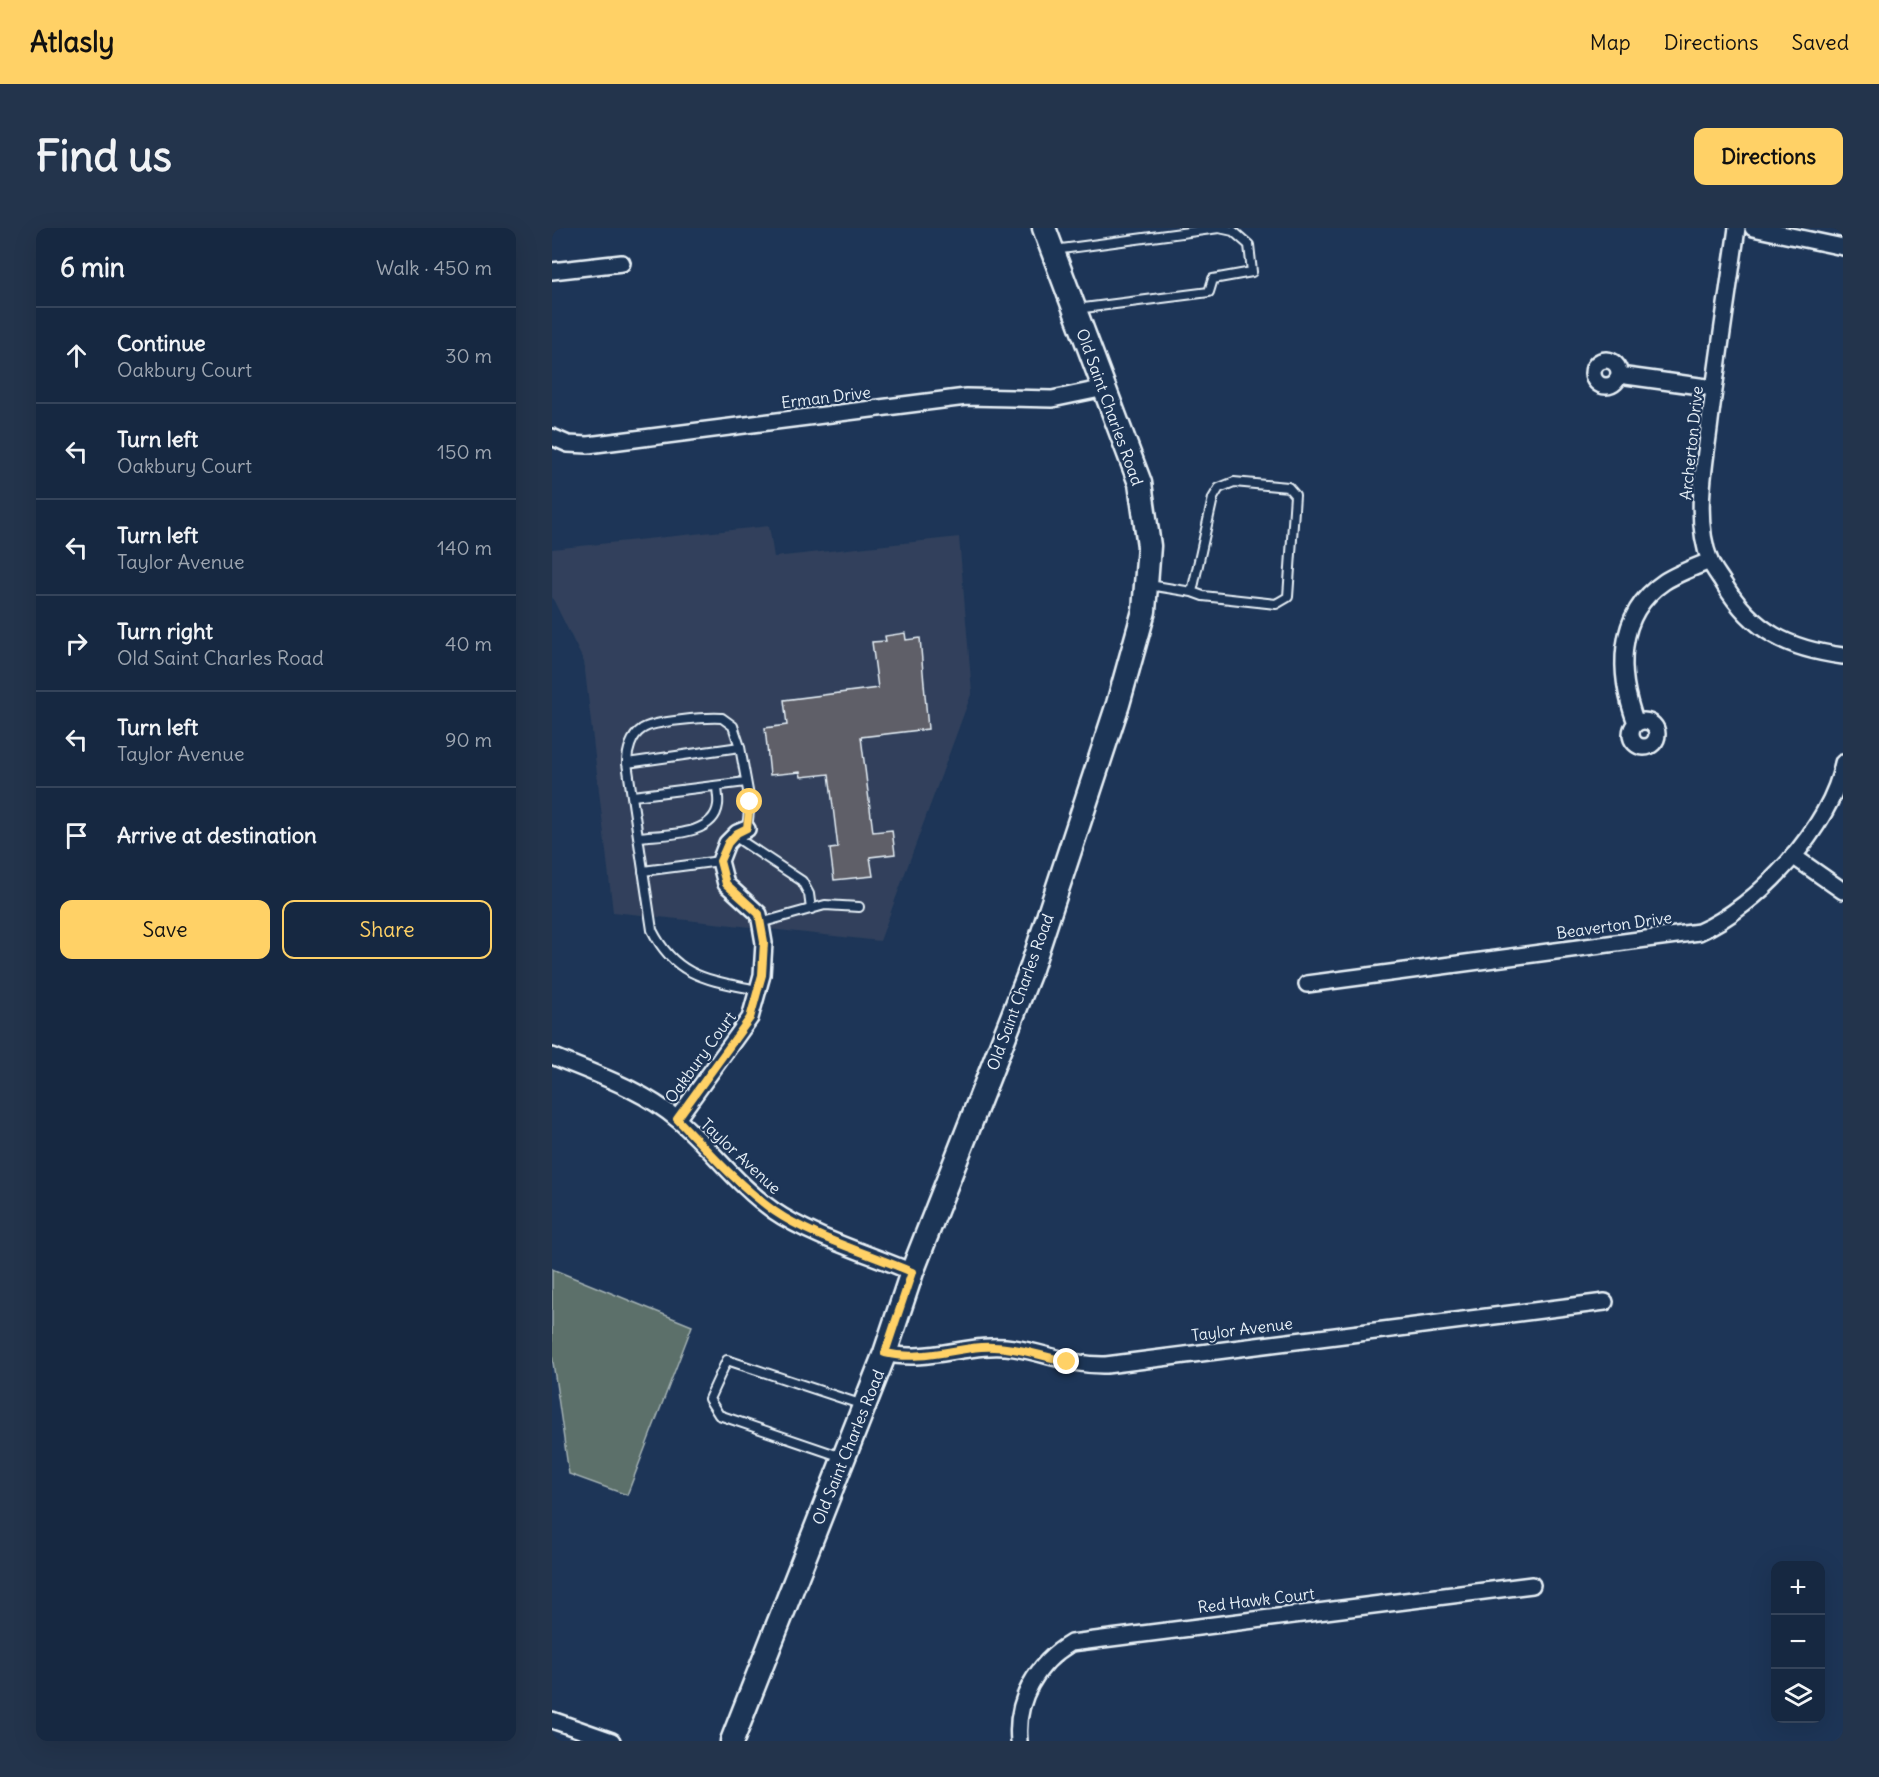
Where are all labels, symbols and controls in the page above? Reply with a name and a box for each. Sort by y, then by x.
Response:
text: Atlasly [30,24,114,60]
text: Map [1590,29,1631,56]
text: Directions [1664,29,1758,56]
text: Saved [1791,29,1849,56]
button: Directions [1694,128,1843,185]
text: Find us [36,130,172,182]
text: 6 min [60,251,125,284]
text: Walk · 450 m [376,255,492,280]
street label: Old Saint Charles Road [1072,326,1148,488]
text: Continue [117,329,206,357]
icon: ahead [60,339,93,372]
text: 30 m [445,343,492,368]
text: Oakbury Court [117,357,252,382]
street label: Erman Drive [780,382,872,412]
street label: Archerton Drive [1675,385,1707,501]
text: Turn left [117,425,198,453]
icon: left [60,435,93,468]
text: 150 m [437,439,492,464]
text: Oakbury Court [117,453,252,478]
text: Turn left [117,521,198,549]
icon: left [60,531,93,564]
text: 140 m [437,535,492,560]
text: Taylor Avenue [117,549,245,574]
text: Turn right [117,617,213,645]
icon: right [60,627,93,660]
text: 40 m [445,631,492,656]
text: Old Saint Charles Road [117,645,324,670]
text: Turn left [117,713,198,741]
icon: left [60,723,93,756]
text: 90 m [445,727,492,752]
text: Taylor Avenue [117,741,245,766]
route start [736,788,762,814]
icon: arrive [60,819,93,852]
text: Arrive at destination [117,821,317,849]
button: Save [60,900,270,959]
button: Share [282,900,492,959]
street label: Beaverton Drive [1555,907,1673,943]
street label: Old Saint Charles Road [982,911,1058,1073]
street label: Oakbury Court [660,1007,740,1107]
street label: Taylor Avenue [697,1114,785,1198]
street label: Taylor Avenue [1190,1313,1294,1345]
route end [1053,1348,1079,1374]
street label: Old Saint Charles Road [808,1367,888,1527]
map controls [1771,1561,1825,1723]
button: + [1771,1561,1825,1615]
street label: Red Hawk Court [1196,1583,1316,1617]
button: − [1771,1615,1825,1669]
button: layers [1771,1669,1825,1723]

